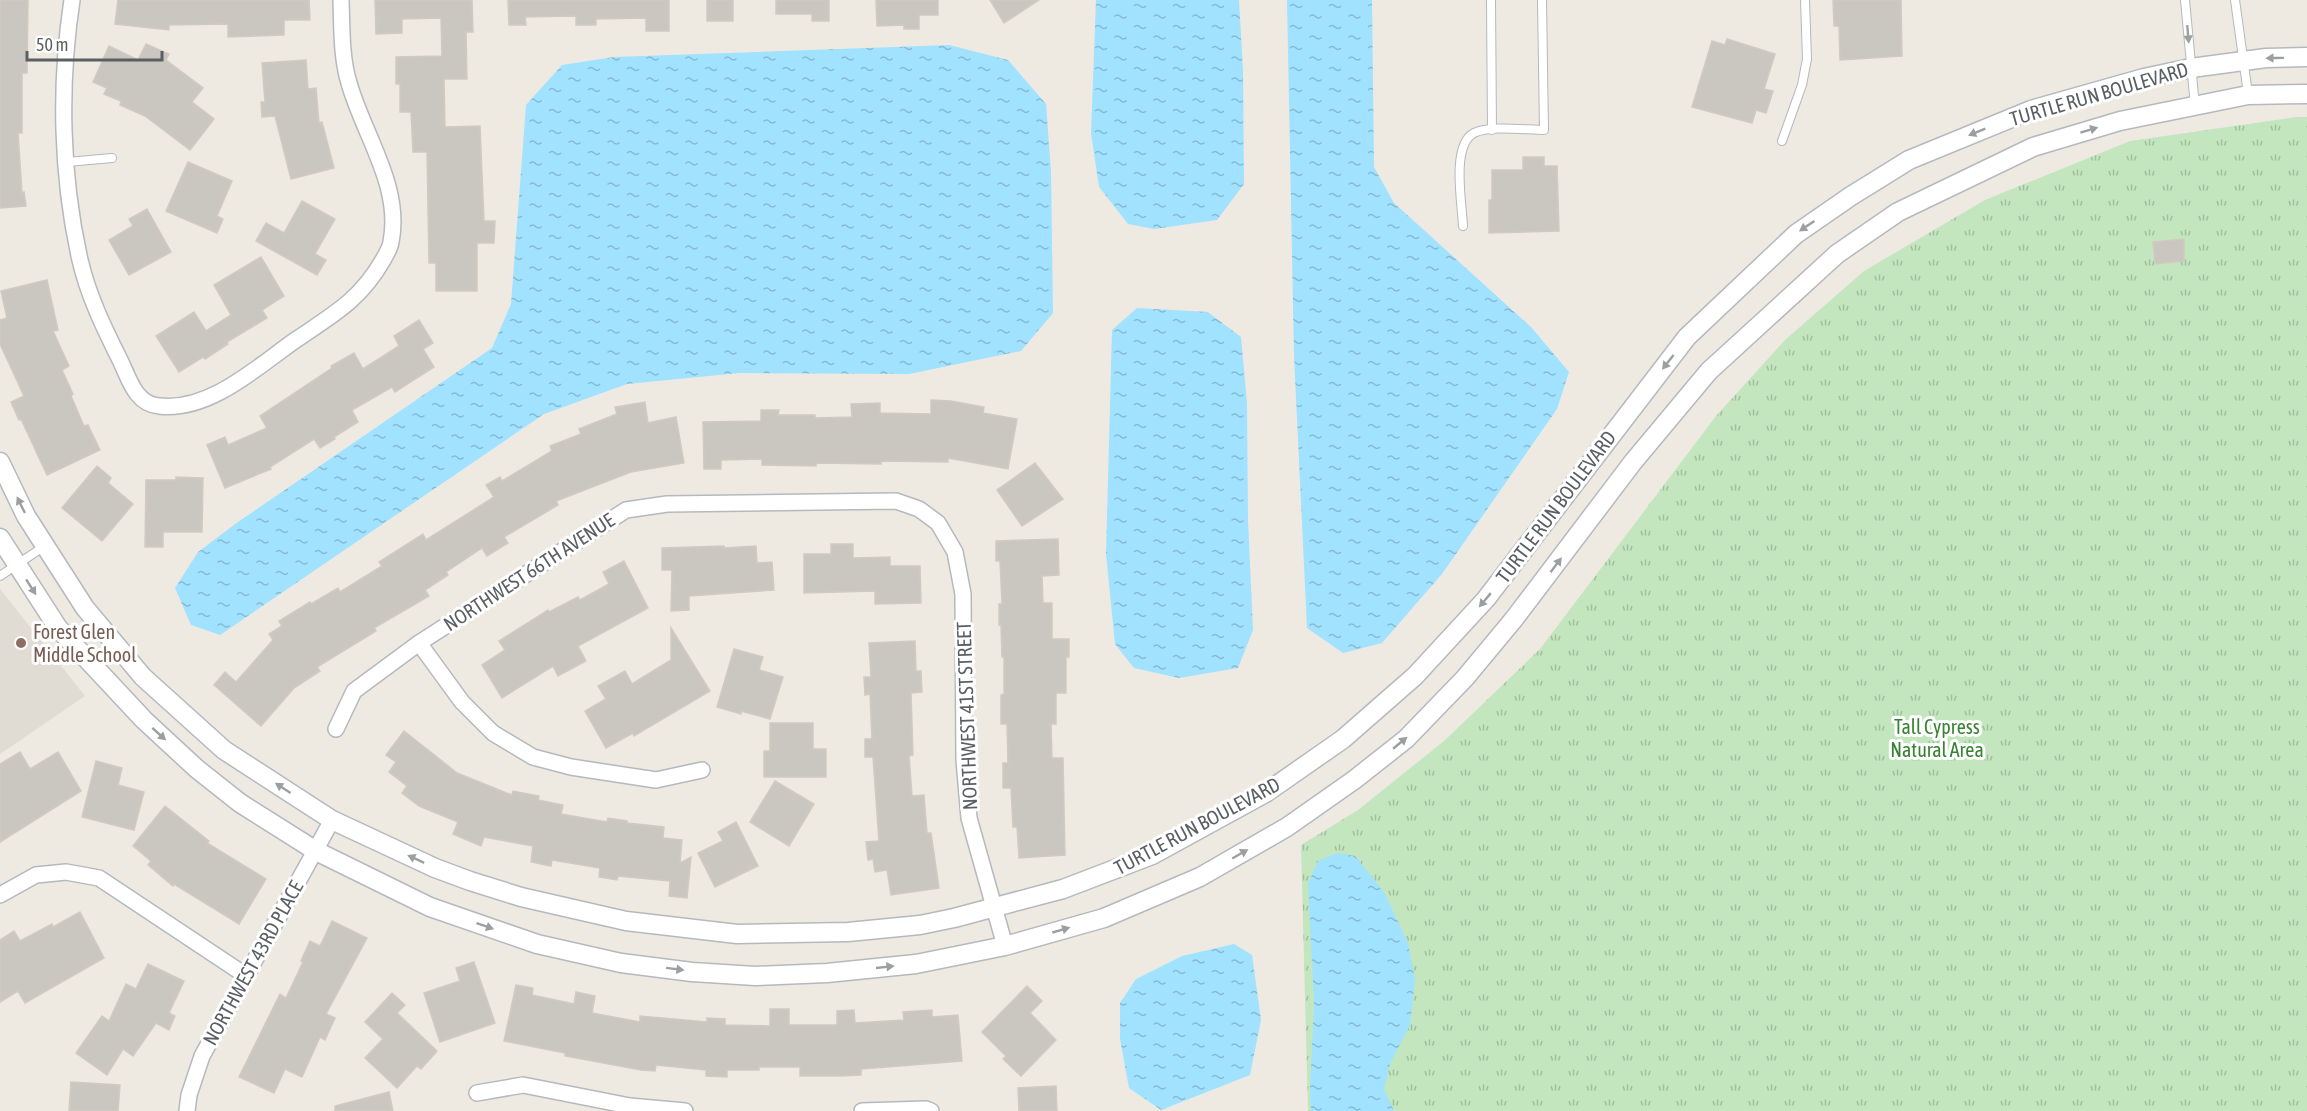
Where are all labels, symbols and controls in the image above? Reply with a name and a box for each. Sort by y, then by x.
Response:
scale bar [27,24,162,62]
one-way arrow [2183,24,2193,43]
text: 50 m [36,34,68,55]
one-way arrow [2265,53,2284,63]
street label: TURTLE RUN BOULEVARD [2007,57,2191,130]
one-way arrow [2080,125,2098,134]
one-way arrow [1968,127,1986,137]
one-way arrow [1800,220,1816,232]
one-way arrow [1662,354,1674,369]
street label: TURTLE RUN BOULEVARD [1491,426,1620,587]
one-way arrow [16,496,25,513]
street label: NORTHWEST 66TH AVENUE [439,508,619,635]
one-way arrow [1549,557,1561,572]
one-way arrow [26,579,37,596]
one-way arrow [1479,592,1492,607]
place label: Forest Glen Middle School [33,620,137,666]
street label: NORTHWEST 41ST STREET [952,621,981,811]
marker: Forest Glen Middle School [14,636,28,650]
park label: Tall Cypress Natural Area [1890,715,1984,761]
one-way arrow [151,727,166,740]
one-way arrow [1392,737,1407,750]
street label: TURTLE RUN BOULEVARD [1110,772,1284,879]
one-way arrow [275,783,292,794]
one-way arrow [1232,848,1248,859]
one-way arrow [407,854,424,863]
street label: NORTHWEST 43RD PLACE [198,876,308,1049]
one-way arrow [476,922,494,932]
one-way arrow [1053,925,1071,934]
one-way arrow [876,962,895,972]
one-way arrow [665,965,684,974]

